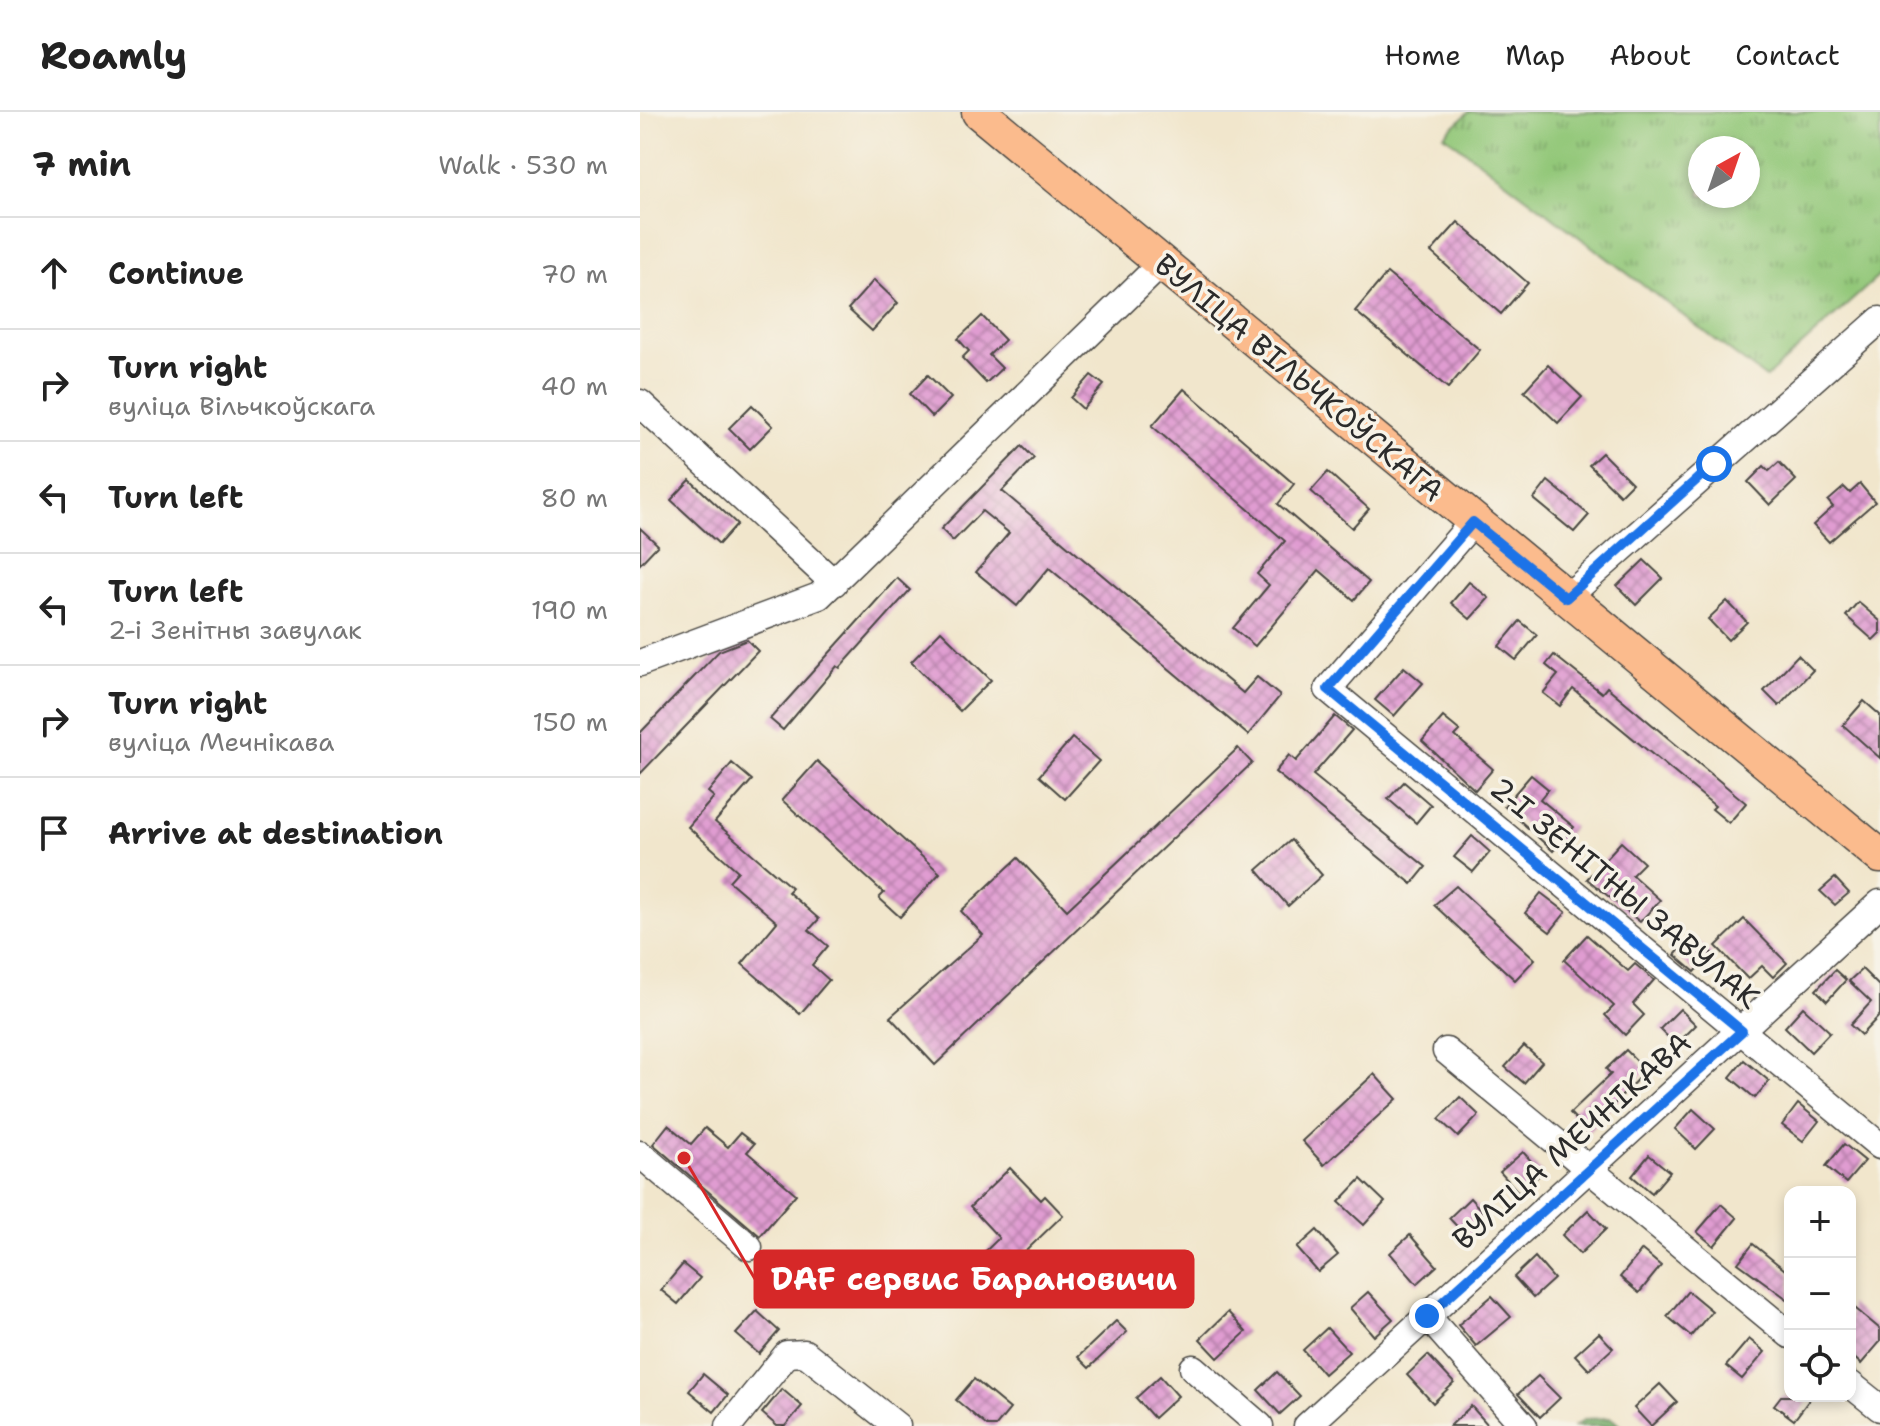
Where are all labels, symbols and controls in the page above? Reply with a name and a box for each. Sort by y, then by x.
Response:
text: Roamly [40,30,187,81]
text: Home [1384,36,1461,74]
text: Map [1505,36,1565,74]
text: About [1609,36,1691,74]
text: Contact [1735,36,1840,74]
north arrow [1688,136,1760,208]
text: 7 min [32,141,131,187]
text: Walk · 530 m [438,147,608,182]
street label: ВУЛІЦА ВІЛЬЧКОЎСКАГА [1146,244,1453,511]
icon: ahead [32,251,76,295]
text: Continue [108,253,244,294]
text: 70 m [541,256,608,291]
text: Turn right [108,347,267,388]
icon: right [32,363,76,407]
text: 40 m [541,368,608,403]
text: вуліца Вільчкоўскага [108,388,375,423]
route start [1696,446,1732,482]
icon: left [32,475,76,519]
text: Turn left [108,477,243,518]
text: 80 m [541,480,608,515]
text: Turn left [108,571,243,612]
icon: left [32,587,76,631]
text: 190 m [531,592,608,627]
text: 2-і Зенітны завулак [108,612,362,647]
text: Turn right [108,683,267,724]
icon: right [32,699,76,743]
text: 150 m [532,704,608,739]
text: вуліца Мечнікава [108,724,334,759]
street label: 2-І ЗЕНІТНЫ ЗАВУЛАК [1482,767,1769,1018]
icon: arrive [32,811,76,855]
text: Arrive at destination [108,813,443,854]
street label: ВУЛІЦА МЕЧНІКАВА [1443,1022,1700,1259]
map controls [1784,1186,1856,1402]
button: + [1784,1186,1856,1258]
callout: DAF сервис Барановичи [755,1251,1193,1307]
text: DAF сервис Барановичи [771,1257,1177,1300]
button: − [1784,1258,1856,1330]
route end [1409,1298,1445,1334]
button: locate [1784,1330,1856,1402]

